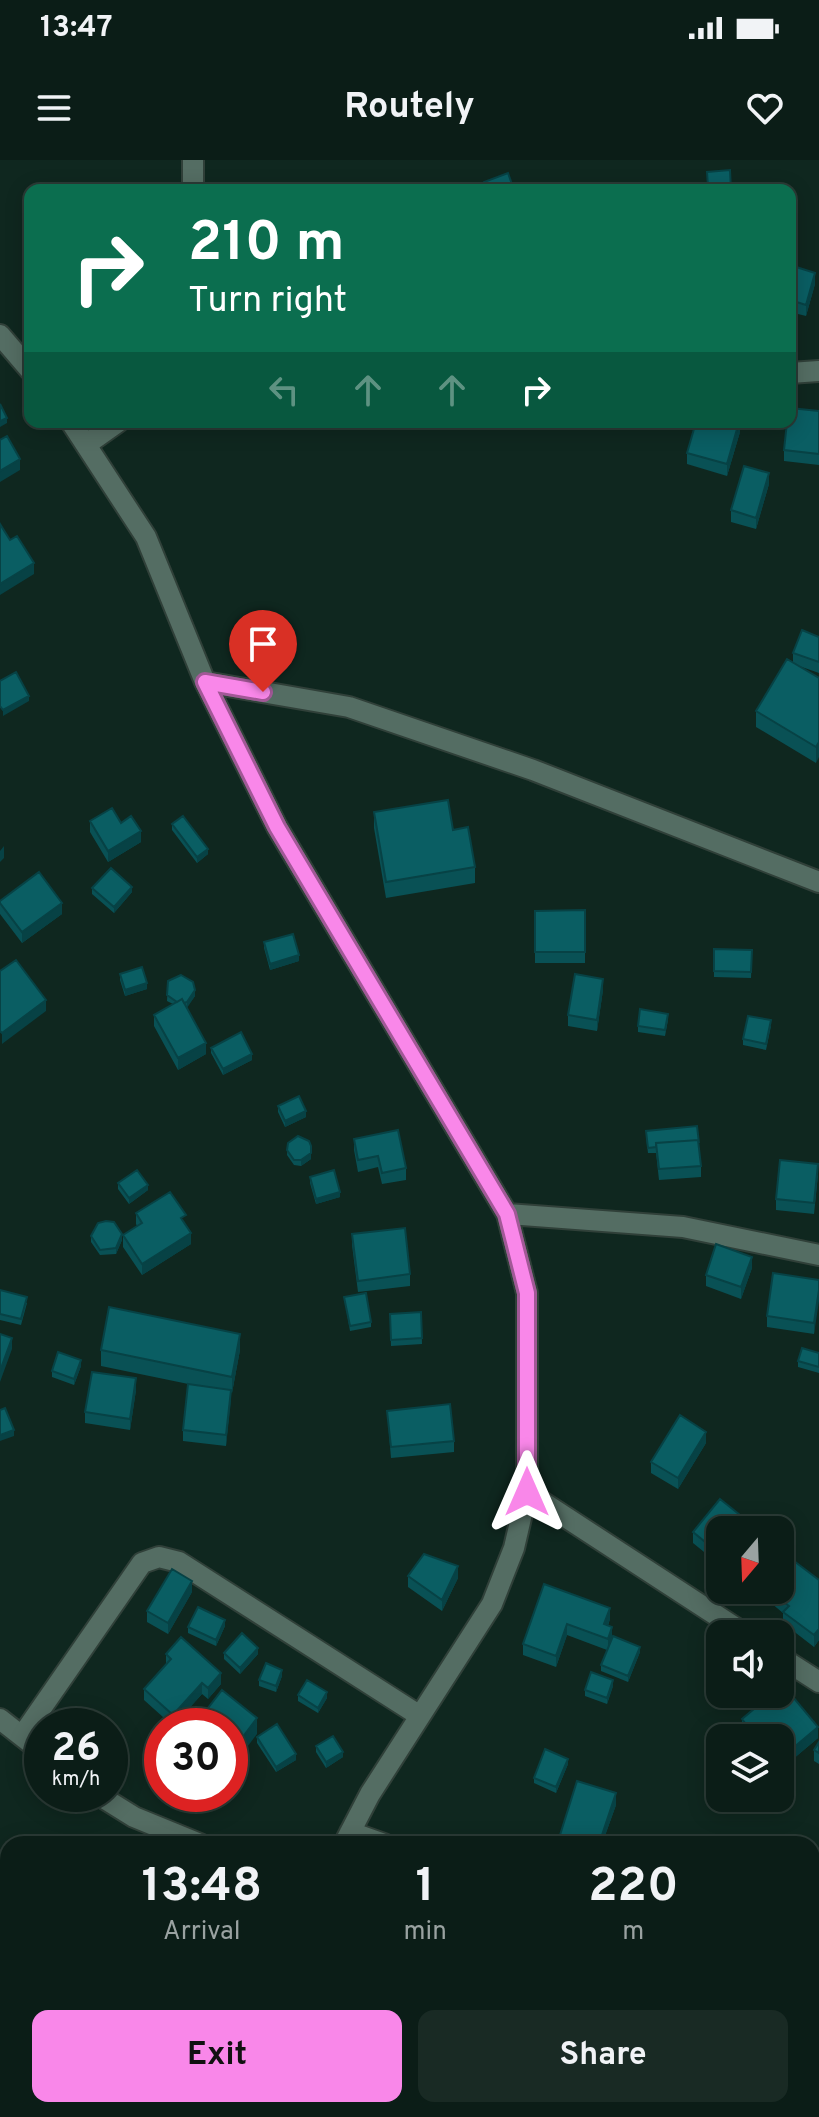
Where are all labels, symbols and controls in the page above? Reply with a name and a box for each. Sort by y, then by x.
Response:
text: 13:47 [40,10,113,47]
text: Routely [344,85,475,131]
icon: menu [32,86,76,130]
icon: heart [743,86,787,130]
text: 210 m [188,210,345,280]
icon: right [56,216,160,320]
text: Turn right [188,279,347,325]
icon: left [262,368,306,412]
icon: ahead [346,368,390,412]
icon: ahead [430,368,474,412]
icon: right [514,368,558,412]
pin [229,610,297,692]
icon: arrive [241,622,285,666]
position arrow [485,1450,569,1534]
north arrow [706,1516,794,1604]
map controls [706,1516,794,1812]
button: sound [706,1620,794,1708]
speed limit sign: 30 [144,1708,248,1812]
button: layers [706,1724,794,1812]
text: 26 [51,1725,101,1775]
text: km/h [52,1767,100,1793]
text: 13:48 [141,1858,262,1918]
text: 1 [416,1858,435,1918]
text: 220 [588,1858,679,1918]
text: Arrival [163,1916,241,1949]
text: min [404,1916,447,1949]
text: m [622,1916,644,1949]
button: Exit [32,2010,402,2102]
button: Share [418,2010,788,2102]

